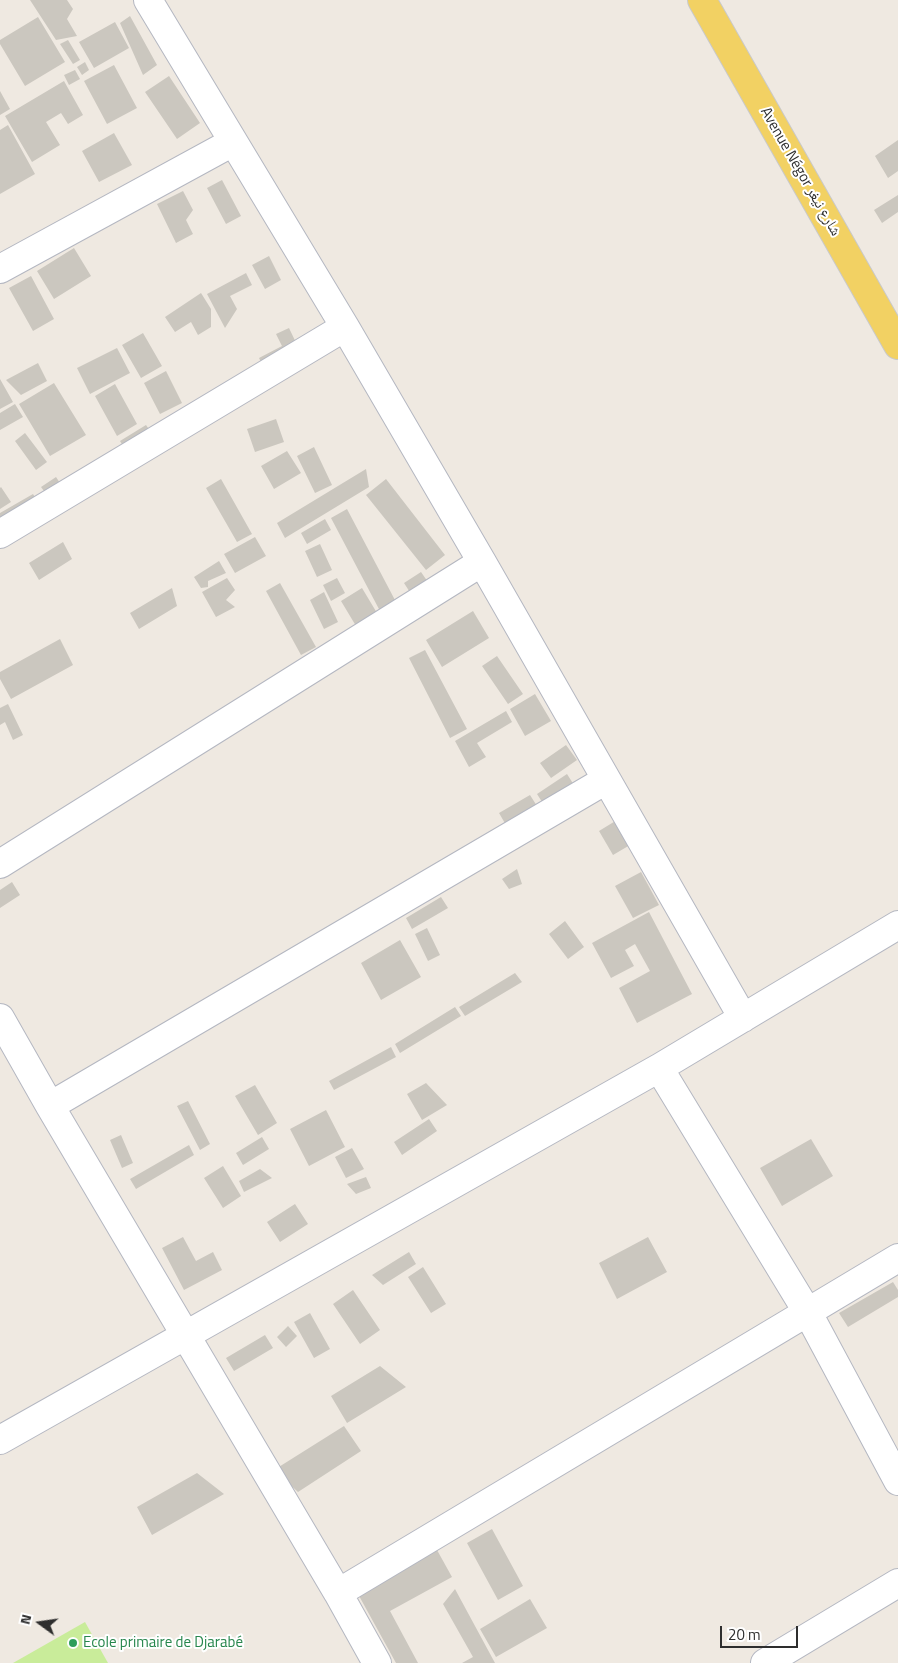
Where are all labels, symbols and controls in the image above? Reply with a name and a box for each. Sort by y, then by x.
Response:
street label: Avenue Négor شارع نيغر [756,104,844,240]
north arrow [15,1598,65,1648]
text: N [14,1612,36,1627]
scale bar [723,1616,800,1648]
text: 20 m [728,1623,761,1646]
place label: Ecole primaire de Djarabé [83,1634,243,1652]
marker: Ecole primaire de Djarabé [67,1637,79,1649]

